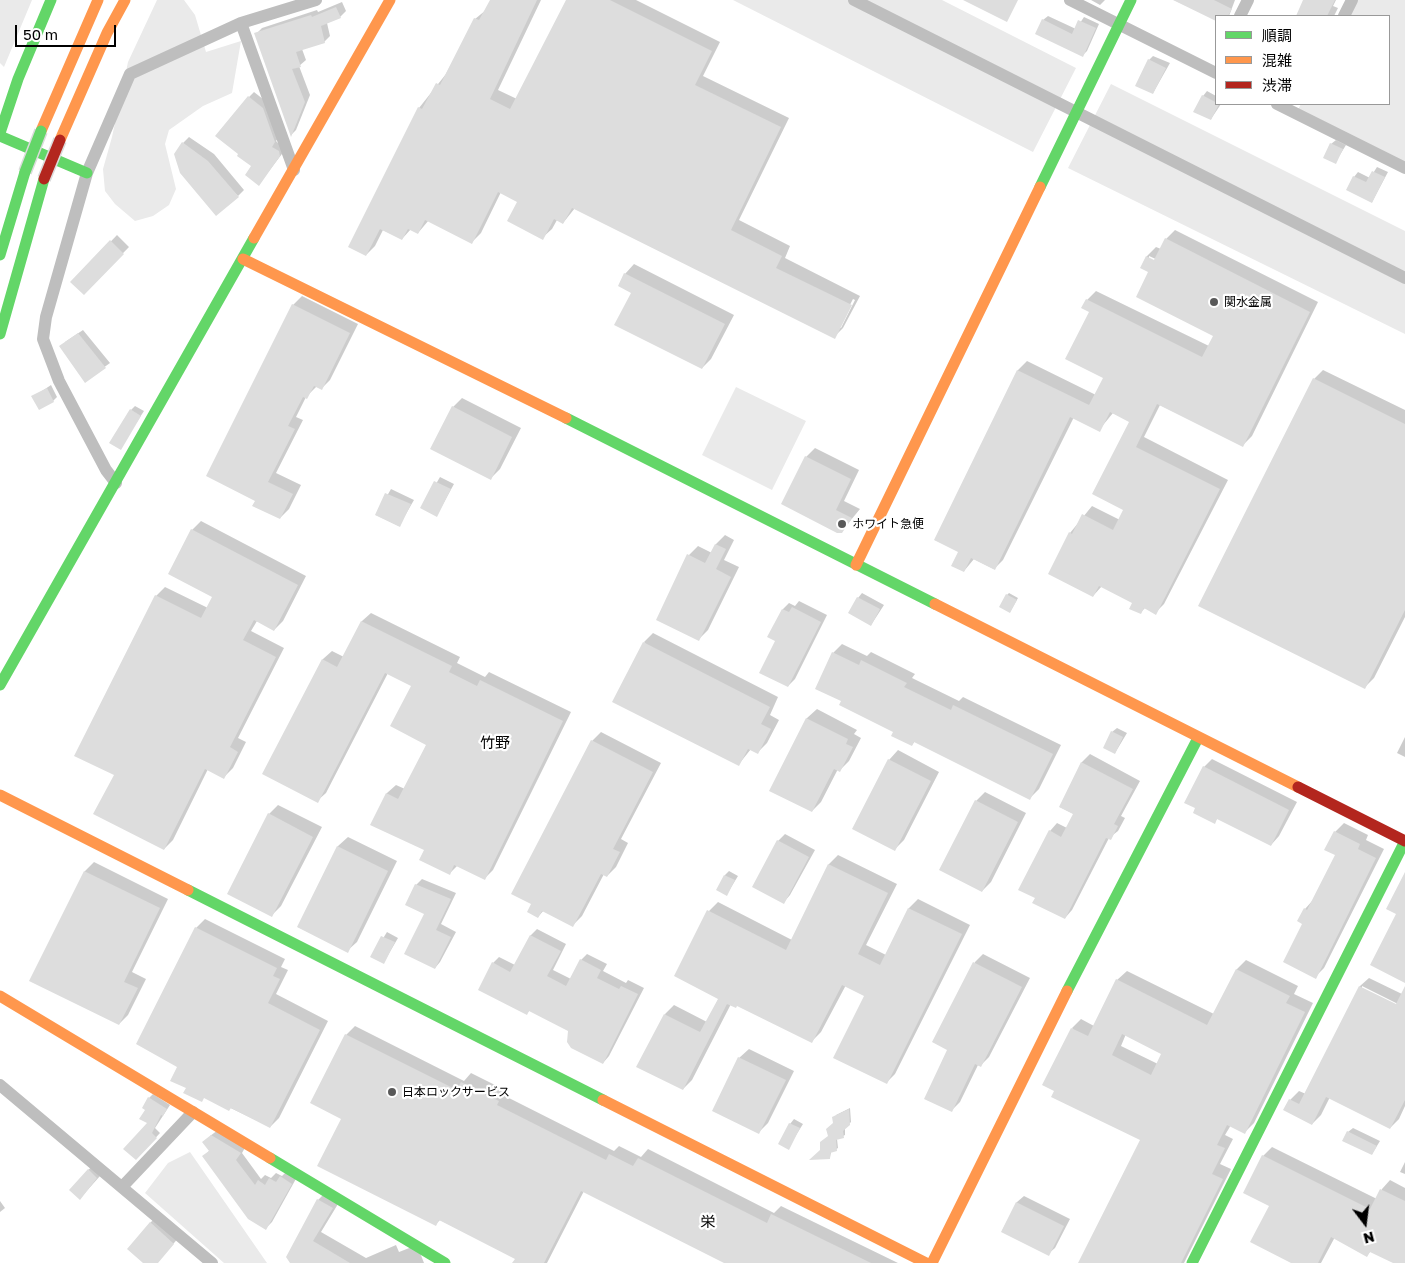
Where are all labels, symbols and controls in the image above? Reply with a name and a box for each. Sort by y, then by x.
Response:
scale bar [18,15,119,47]
legend [1215,15,1390,105]
text: 50 m [23,25,58,43]
text: 順調 [1262,26,1292,44]
text: 混雑 [1262,51,1292,69]
text: 渋滞 [1262,76,1292,94]
place label: 関水金属 [1224,295,1272,309]
marker: 関水金属 [1208,296,1220,308]
place label: ホワイト急便 [852,517,924,531]
marker: ホワイト急便 [836,518,848,530]
district label: 竹野 [480,734,510,752]
place label: 日本ロックサービス [402,1085,510,1099]
marker: 日本ロックサービス [386,1086,398,1098]
north arrow [1340,1198,1390,1248]
district label: 栄 [701,1213,715,1231]
text: N [1362,1228,1376,1248]

